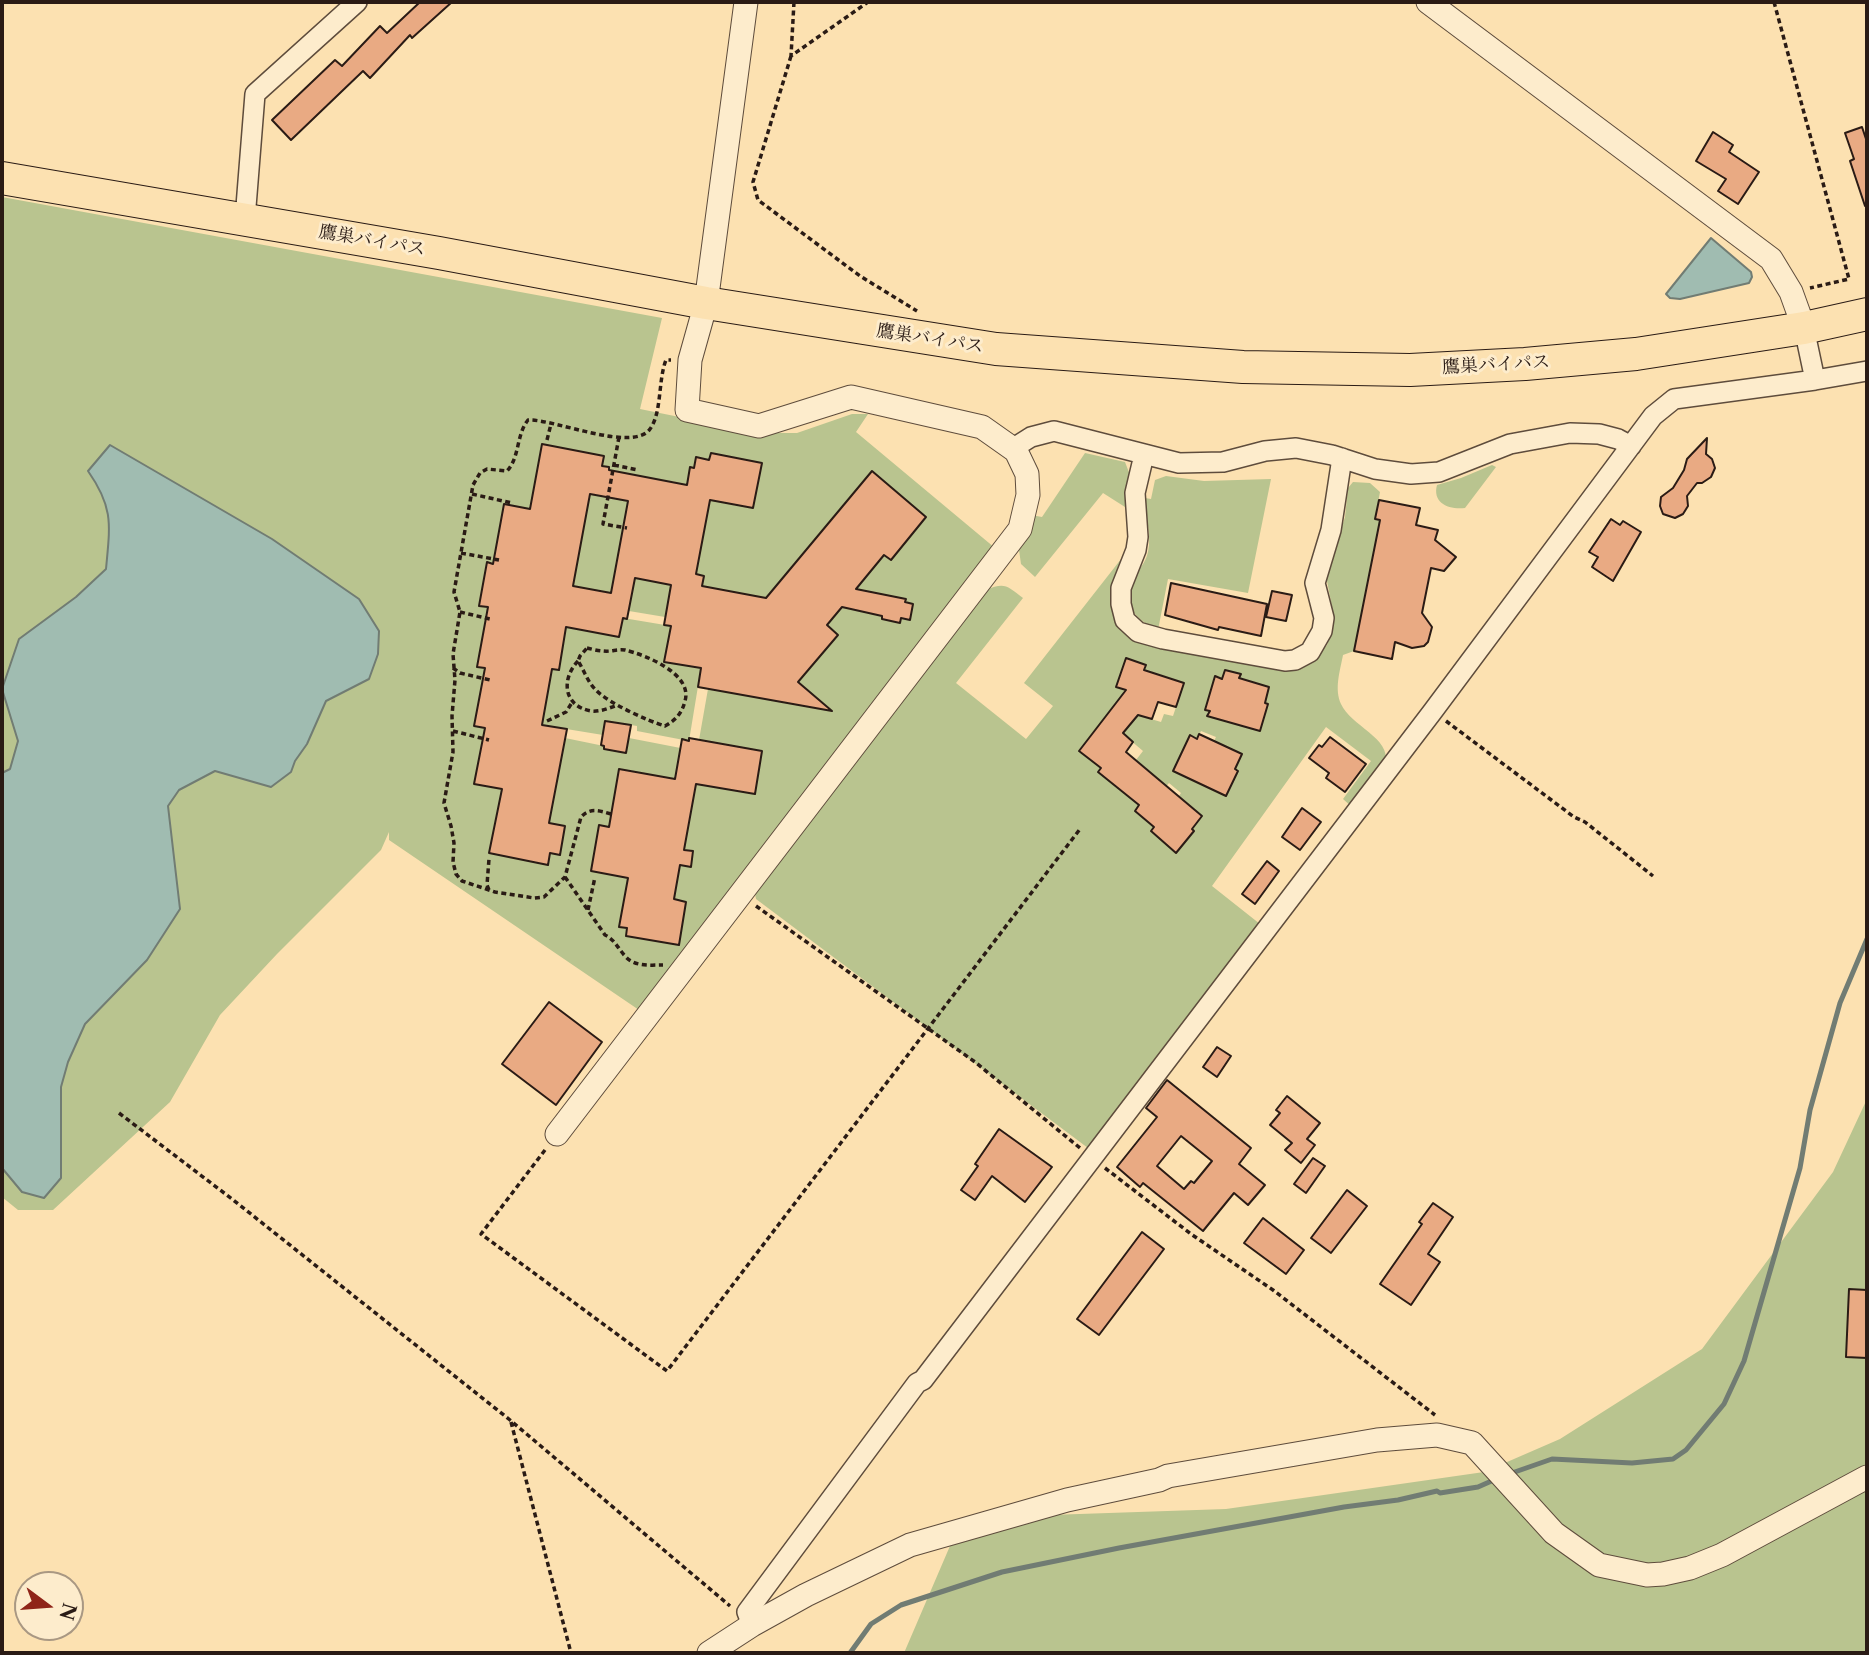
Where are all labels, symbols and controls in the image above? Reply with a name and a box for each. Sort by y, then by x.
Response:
street label: 鷹巣バイパス [317,221,427,261]
street label: 鷹巣バイパス [875,320,985,358]
street label: 鷹巣バイパス [1442,351,1550,379]
north arrow [14,1571,84,1641]
text: N [54,1600,81,1622]

